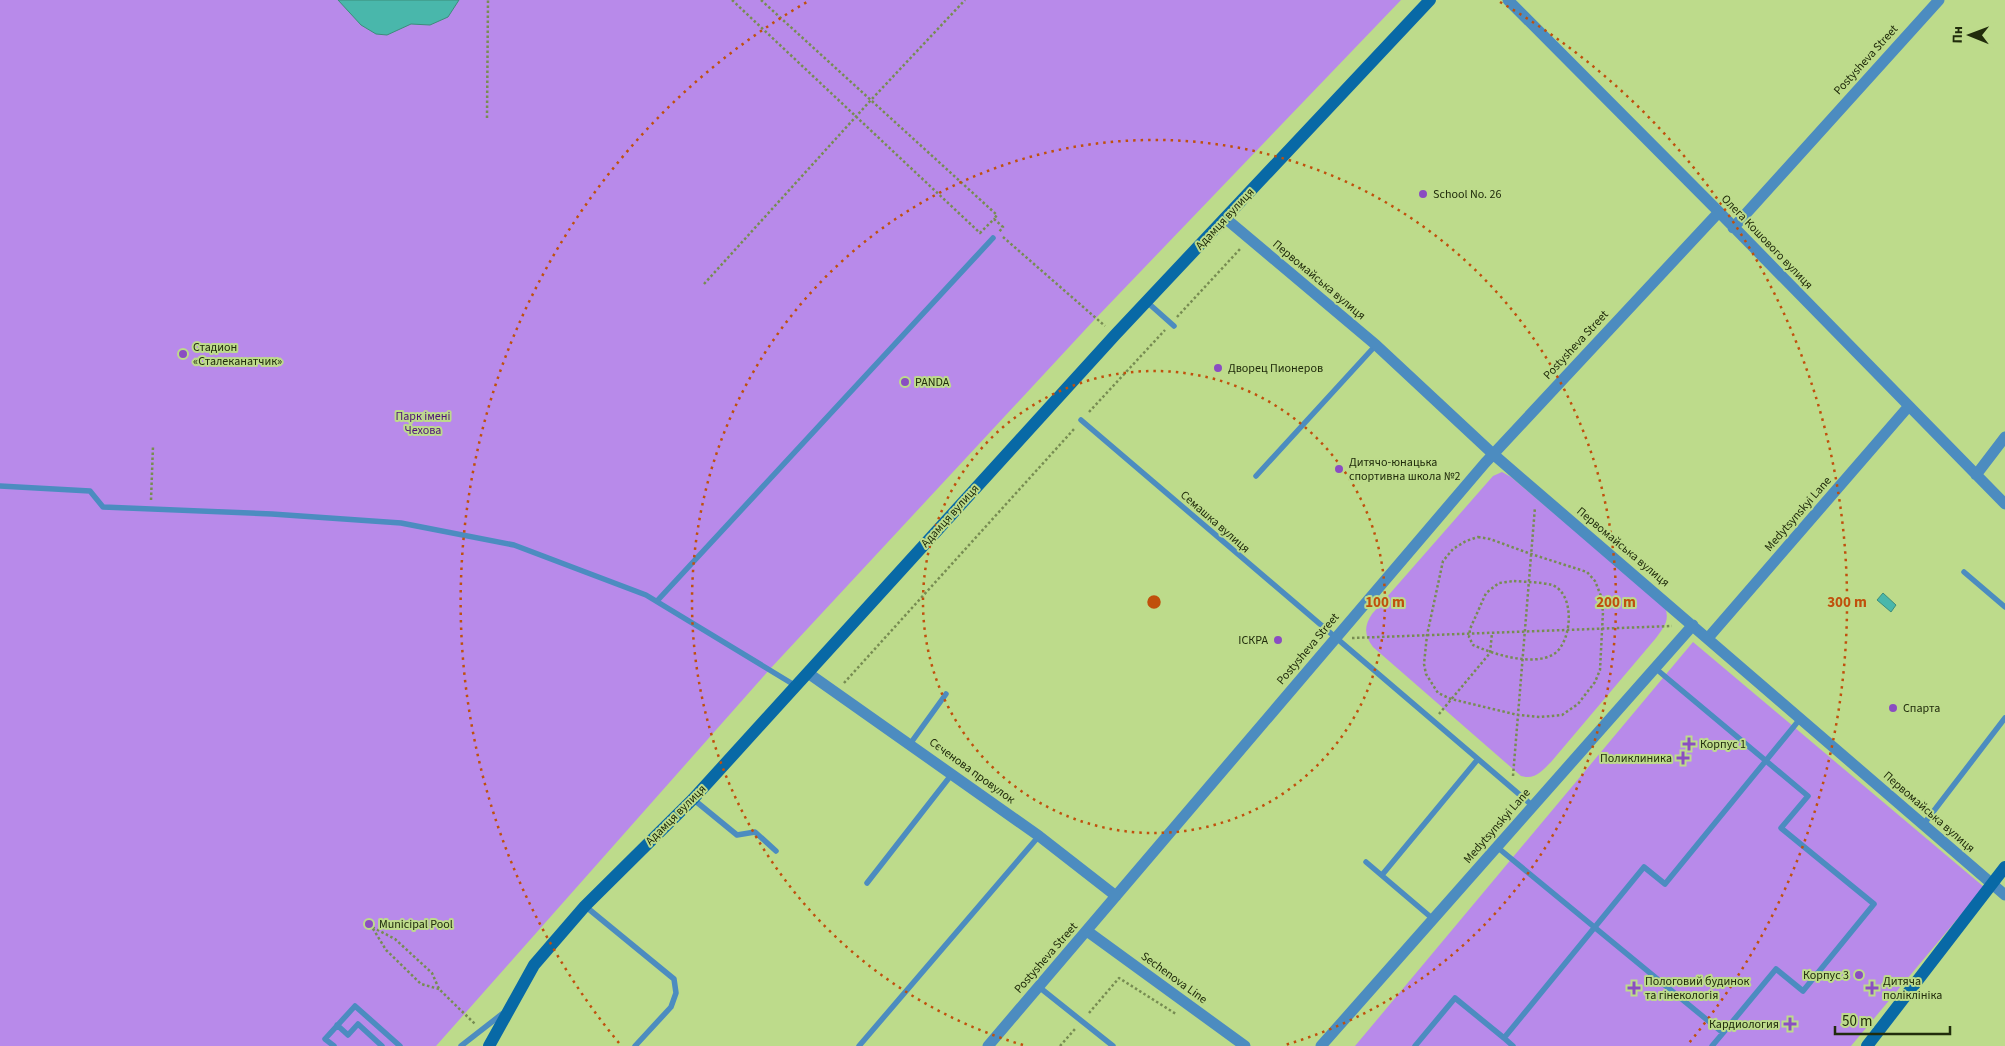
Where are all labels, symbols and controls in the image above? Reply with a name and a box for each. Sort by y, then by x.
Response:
north arrow [1945,10,1995,60]
street label: Postysheva Street [1830,21,1902,99]
text: Пн [1948,26,1968,44]
street label: Адамця вулиця [1192,184,1258,254]
place label: School No. 26 [1433,186,1501,203]
marker: School No. 26 [1417,188,1429,200]
street label: Олега Кошового вулиця [1717,191,1817,293]
street label: Первомайська вулиця [1269,236,1369,324]
street label: Postysheva Street [1539,307,1613,383]
place label: Стадион «Сталеканатчик» [193,339,282,370]
marker: Стадион «Сталеканатчик» [177,348,189,360]
place label: Дворец Пионеров [1228,360,1323,377]
marker: Дворец Пионеров [1212,362,1224,374]
place label: PANDA [915,374,950,391]
marker: PANDA [899,376,911,388]
park label: Парк імені Чехова [396,408,451,439]
place label: Дитячо-юнацька спортивна школа №2 [1349,454,1460,485]
marker: Дитячо-юнацька спортивна школа №2 [1333,463,1345,475]
street label: Medytsynskyi Lane [1761,473,1835,555]
street label: Адамця вулиця [917,481,983,551]
street label: Семашка вулиця [1176,487,1254,557]
street label: Первомайська вулиця [1573,503,1673,591]
text: 100 m [1365,592,1405,613]
text: 200 m [1596,592,1636,613]
text: 300 m [1827,592,1867,613]
centre of rings [1145,593,1163,611]
street label: Postysheva Street [1273,609,1343,689]
place label: ІСКРА [1238,632,1268,649]
marker: ІСКРА [1272,634,1284,646]
place label: Спарта [1903,700,1940,717]
marker: Спарта [1887,702,1899,714]
street label: Сєченова провулок [926,734,1018,808]
place label: Корпус 1 [1700,736,1746,753]
marker: Корпус 1 [1682,737,1696,751]
place label: Поликлиника [1600,750,1672,767]
marker: Поликлиника [1676,751,1690,765]
street label: Первомайська вулиця [1879,767,1979,857]
street label: Адамця вулиця [642,781,710,849]
street label: Medytsynskyi Lane [1460,785,1534,867]
place label: Municipal Pool [379,916,453,933]
marker: Municipal Pool [363,918,375,930]
street label: Postysheva Street [1010,919,1082,997]
street label: Sechenova Line [1137,948,1211,1008]
place label: Корпус 3 [1803,967,1849,984]
marker: Корпус 3 [1853,969,1865,981]
place label: Пологовий будинок та гінекологія [1645,973,1749,1004]
place label: Дитяча поліклініка [1883,973,1942,1004]
marker: Пологовий будинок та гінекологія [1627,981,1641,995]
marker: Дитяча поліклініка [1865,981,1879,995]
scale bar [1835,1004,1950,1036]
text: 50 m [1842,1011,1872,1032]
place label: Кардиология [1709,1016,1779,1033]
marker: Кардиология [1783,1017,1797,1031]

